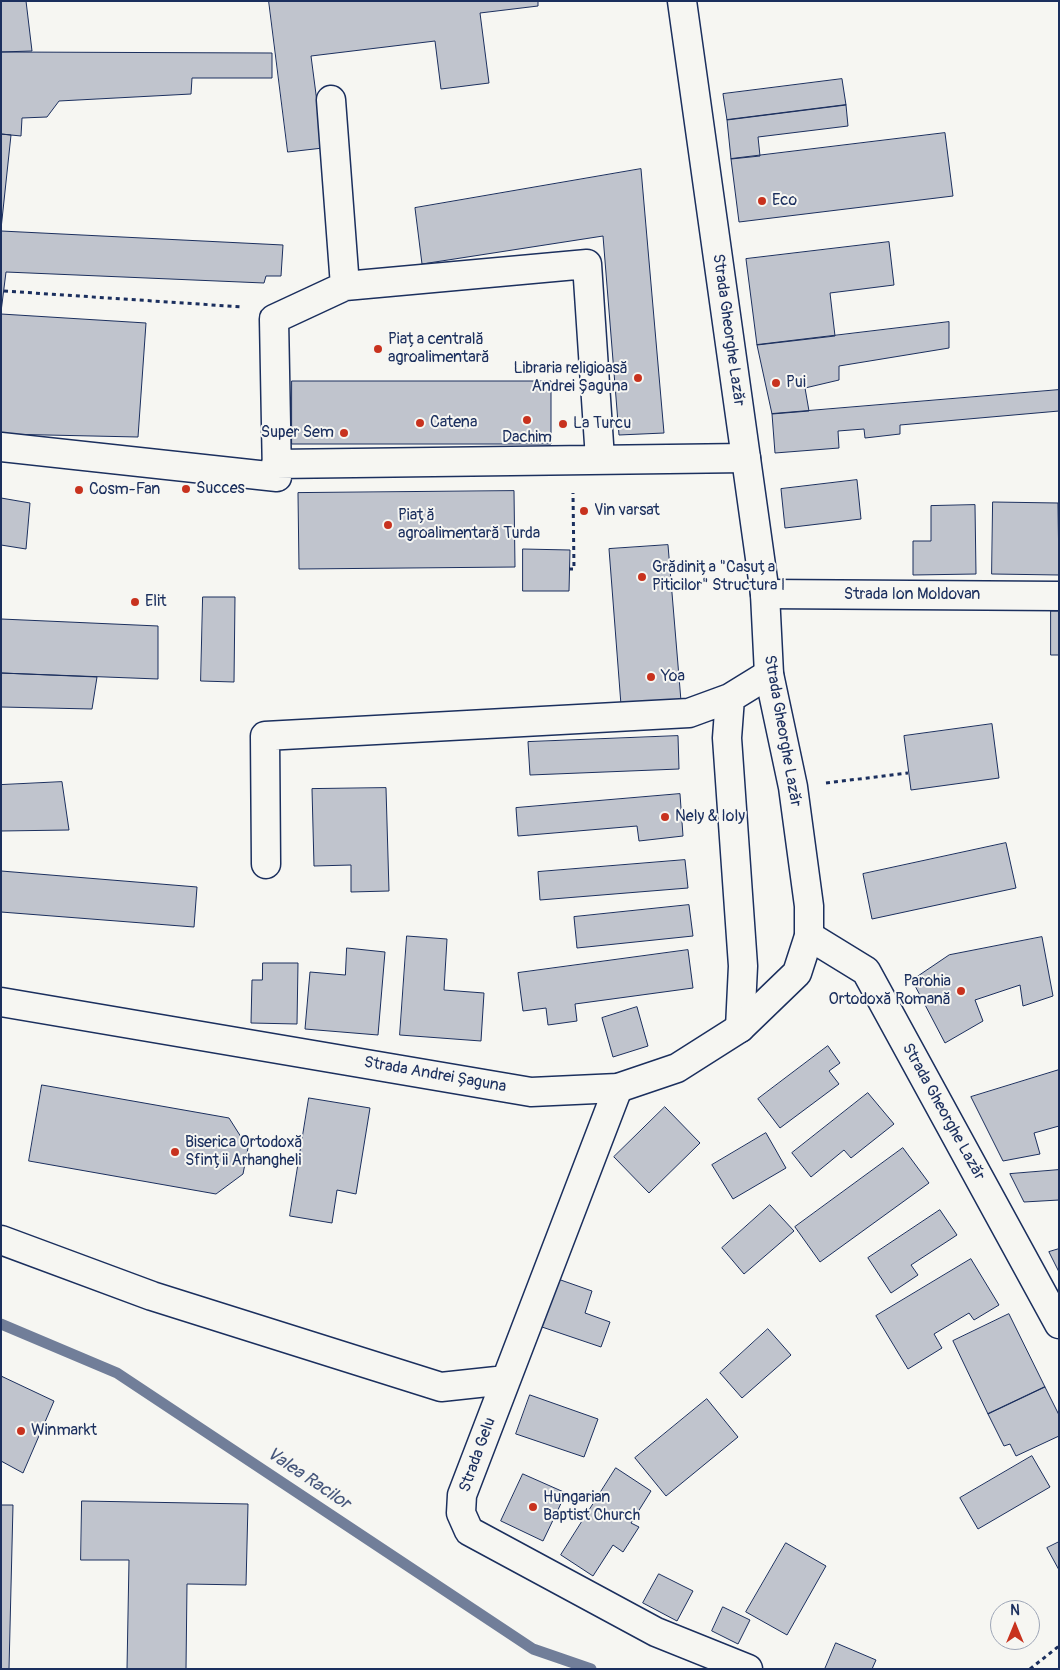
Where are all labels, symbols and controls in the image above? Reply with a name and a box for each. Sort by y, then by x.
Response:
place label: Eco [772,191,797,211]
marker: Eco [756,195,768,207]
street label: Strada Gheorghe Lazăr [708,253,748,407]
place label: Piața centrală agroalimentară [388,330,490,368]
marker: Piața centrală agroalimentară [372,343,384,355]
place label: Libraria religioasă Andrei Șaguna [513,359,628,397]
marker: Libraria religioasă Andrei Șaguna [632,372,644,384]
place label: Pui [786,373,806,393]
marker: Pui [770,377,782,389]
place label: Catena [430,413,477,433]
marker: Dachim [521,414,533,426]
place label: La Turcu [573,414,631,434]
marker: Catena [414,417,426,429]
marker: La Turcu [557,418,569,430]
place label: Super Sem [261,423,334,443]
marker: Super Sem [338,427,350,439]
place label: Dachim [502,428,552,448]
place label: Succes [196,479,245,499]
place label: Cosm-Fan [89,480,160,500]
marker: Succes [180,483,192,495]
marker: Cosm-Fan [73,484,85,496]
place label: Vin varsat [594,501,660,521]
marker: Vin varsat [578,505,590,517]
place label: Piață agroalimentară Turda [398,506,540,544]
marker: Piață agroalimentară Turda [382,519,394,531]
place label: Grădinița "Casuța Piticilor" Structura I [652,558,785,596]
marker: Grădinița "Casuța Piticilor" Structura I [636,571,648,583]
street label: Strada Ion Moldovan [844,585,980,605]
place label: Elit [145,592,166,612]
marker: Elit [129,596,141,608]
street label: Strada Gheorghe Lazăr [759,654,805,808]
place label: Yoa [661,667,685,687]
marker: Yoa [645,671,657,683]
place label: Nely & Ioly [675,807,745,827]
marker: Nely & Ioly [659,811,671,823]
place label: Parohia Ortodoxă Romană [829,972,951,1010]
marker: Parohia Ortodoxă Romană [955,985,967,997]
street label: Strada Gheorghe Lazăr [897,1040,989,1184]
street label: Strada Andrei Șaguna [362,1053,508,1097]
place label: Biserica Ortodoxă Sfinții Arhangheli [185,1133,303,1171]
marker: Biserica Ortodoxă Sfinții Arhangheli [169,1146,181,1158]
street label: Strada Gelu [456,1415,500,1495]
place label: Winmarkt [31,1421,97,1441]
marker: Winmarkt [15,1425,27,1437]
water label: Valea Racilor [262,1443,354,1515]
place label: Hungarian Baptist Church [543,1488,640,1526]
marker: Hungarian Baptist Church [527,1501,539,1513]
north arrow [990,1600,1040,1650]
text: N [1010,1602,1020,1619]

